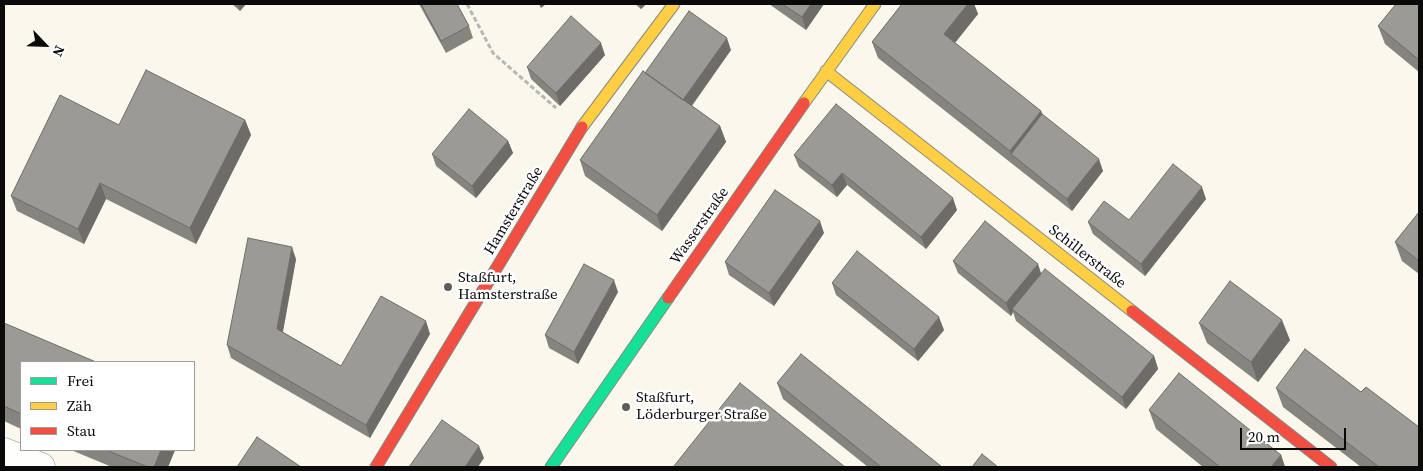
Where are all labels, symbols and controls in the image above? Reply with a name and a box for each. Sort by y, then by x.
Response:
north arrow [20,20,70,70]
text: N [47,42,70,60]
street label: Hamsterstraße [481,164,547,258]
street label: Wasserstraße [667,184,733,268]
street label: Schillerstraße [1045,221,1129,293]
place label: Staßfurt, Hamsterstraße [458,269,558,304]
marker: Staßfurt, Hamsterstraße [442,281,454,293]
legend [20,361,195,451]
text: Frei [67,370,94,391]
place label: Staßfurt, Löderburger Straße [636,389,767,424]
text: Zäh [67,395,92,416]
marker: Staßfurt, Löderburger Straße [620,401,632,413]
scale bar [1243,418,1349,450]
text: Stau [67,420,96,441]
text: 20 m [1248,426,1280,447]

